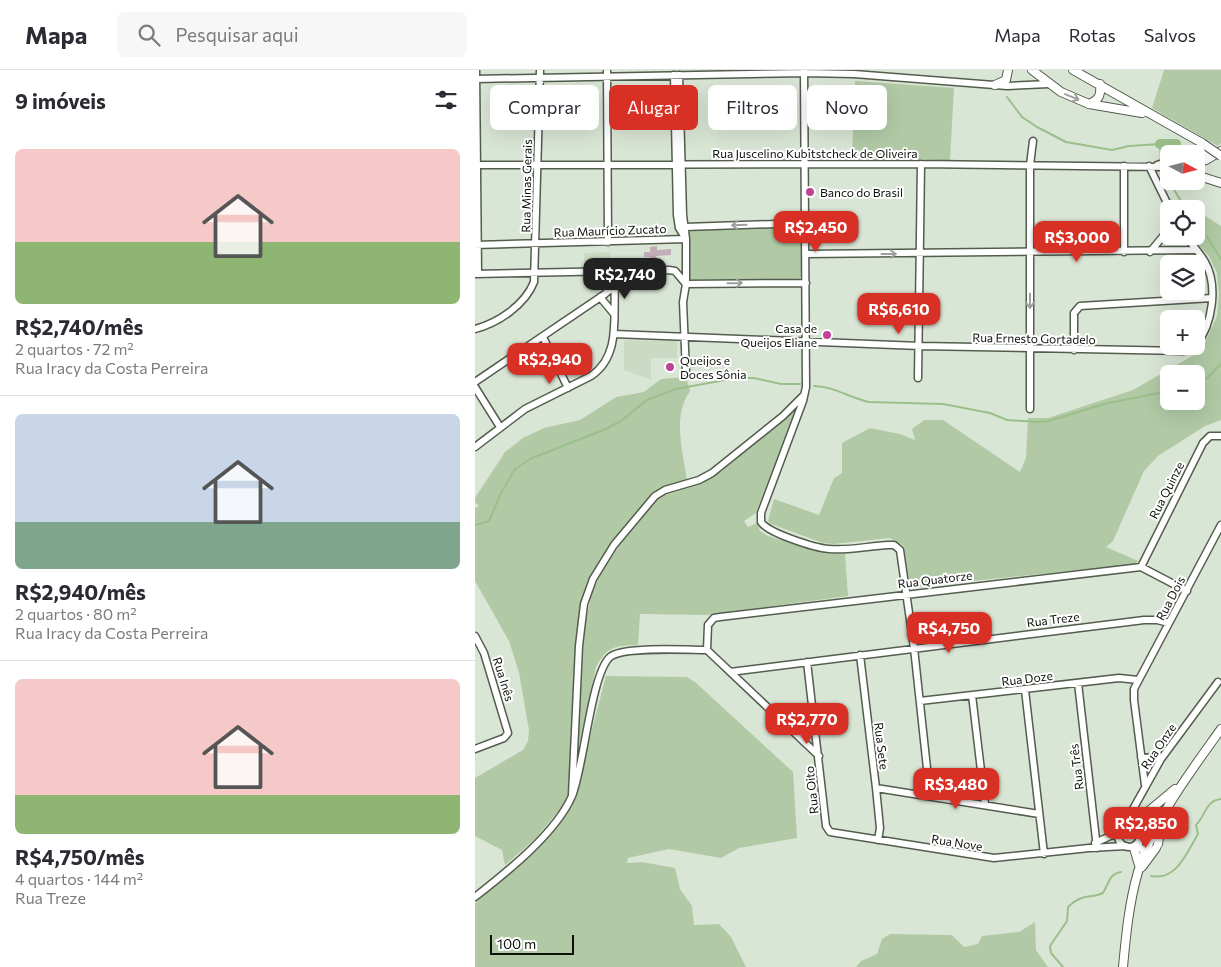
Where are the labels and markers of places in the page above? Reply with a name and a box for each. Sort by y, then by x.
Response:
place label: Banco do Brasil [820,185,903,199]
marker: Banco do Brasil [804,186,816,198]
pin: R$2,450 [770,210,862,253]
pin: R$3,000 [1031,220,1123,263]
pin: R$2,740 [579,258,671,300]
pin: R$6,610 [853,292,945,335]
place label: Casa de Queijos Eliane [740,321,817,349]
marker: Casa de Queijos Eliane [821,329,833,341]
pin: R$2,940 [504,342,596,385]
place label: Queijos e Doces Sônia [680,353,746,381]
marker: Queijos e Doces Sônia [664,361,676,373]
pin: R$4,750 [903,612,995,654]
pin: R$2,770 [761,702,853,745]
pin: R$3,480 [910,768,1002,810]
pin: R$2,850 [1100,806,1192,849]

